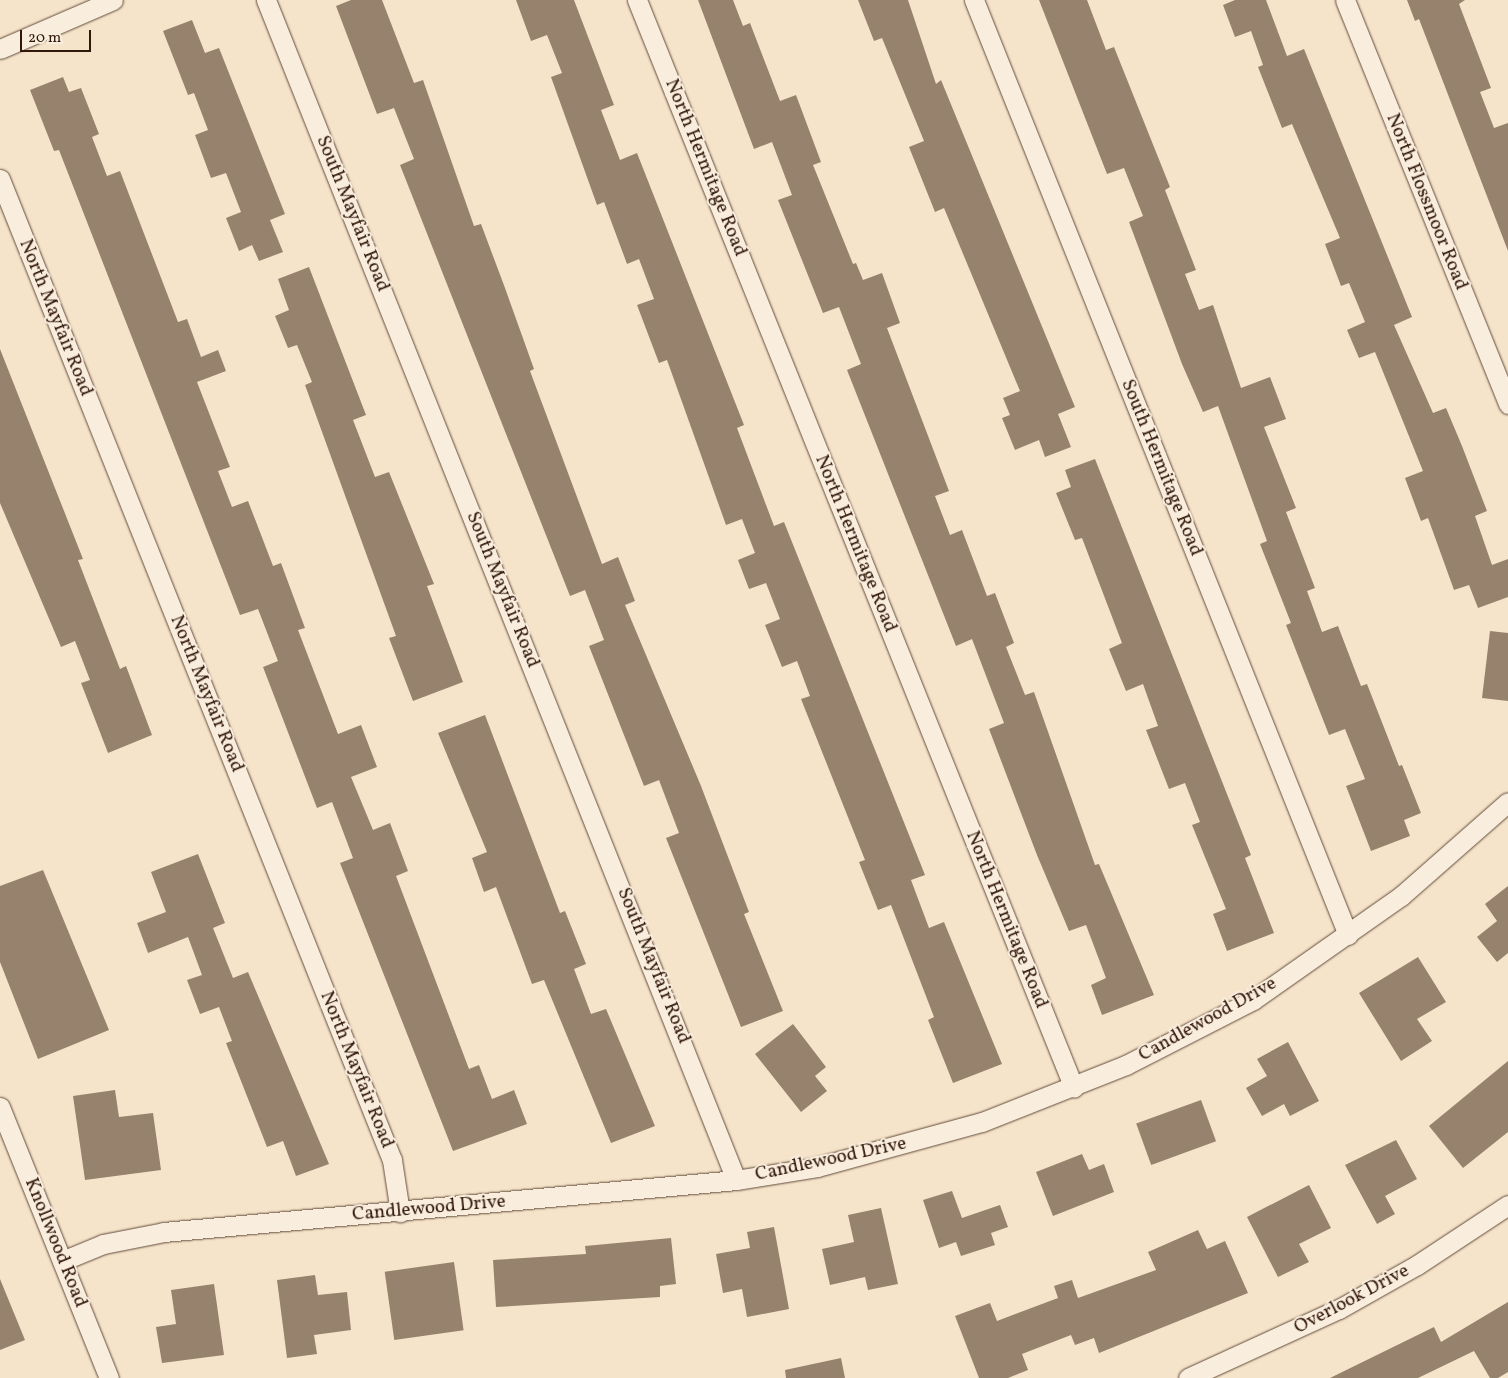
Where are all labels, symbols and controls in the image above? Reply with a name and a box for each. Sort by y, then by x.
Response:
scale bar [22,20,94,52]
text: 20 m [28,28,61,49]
street label: North Hermitage Road [659,76,751,260]
street label: North Flossmoor Road [1380,110,1472,294]
street label: South Mayfair Road [310,133,394,295]
street label: North Mayfair Road [13,236,97,400]
street label: South Hermitage Road [1115,376,1207,560]
street label: North Hermitage Road [809,452,901,636]
street label: South Mayfair Road [460,509,544,671]
street label: North Mayfair Road [164,612,248,776]
street label: North Hermitage Road [960,828,1052,1012]
street label: South Mayfair Road [611,885,695,1047]
street label: Candlewood Drive [1135,973,1281,1067]
street label: North Mayfair Road [314,988,398,1152]
street label: Candlewood Drive [753,1133,909,1187]
street label: Knollwood Road [19,1175,91,1311]
street label: Candlewood Drive [351,1191,507,1227]
street label: Overlook Drive [1291,1260,1413,1340]

